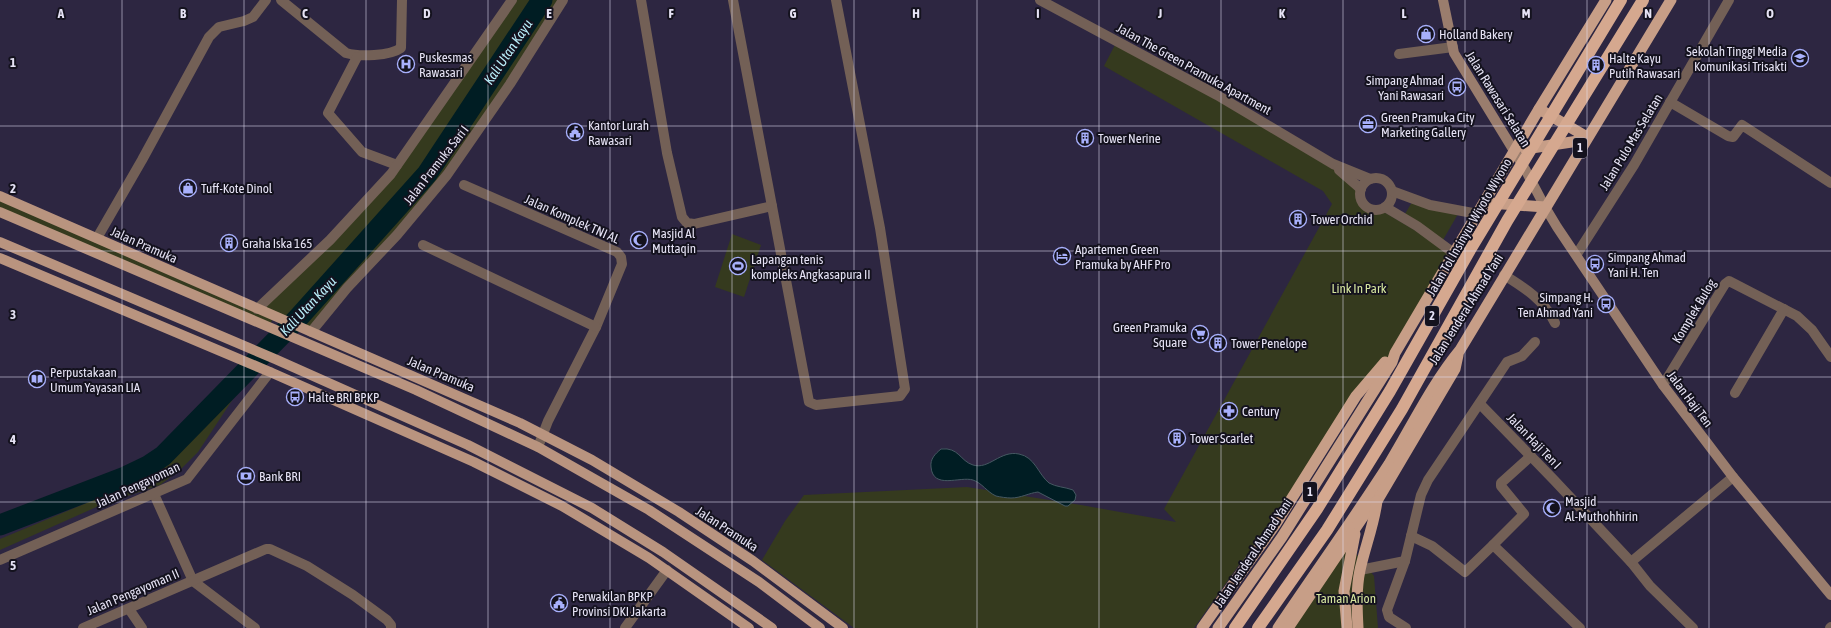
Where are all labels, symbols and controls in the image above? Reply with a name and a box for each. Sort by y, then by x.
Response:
text: A [57,6,65,21]
text: B [180,6,187,21]
text: C [302,6,308,21]
text: D [423,6,431,21]
text: E [546,6,552,21]
text: F [668,6,674,21]
text: G [790,6,797,21]
text: H [912,6,920,21]
text: I [1036,6,1040,21]
text: J [1157,6,1162,21]
text: K [1279,6,1286,21]
text: L [1401,6,1407,21]
text: M [1522,6,1531,21]
text: N [1644,6,1652,21]
text: O [1766,6,1774,21]
water label: Kali Utan Kayu [480,16,536,88]
street label: Jalan The Green Pramuka Apartment [1114,20,1274,118]
shop icon: Holland Bakery [1416,24,1436,44]
place label: Holland Bakery [1439,27,1513,42]
place label: Sekolah Tinggi Media Komunikasi Trisakti [1686,44,1787,74]
street label: Jalan Rawasari Selatan [1462,48,1534,150]
school or university icon: Sekolah Tinggi Media Komunikasi Trisakti [1790,48,1810,68]
place label: Puskesmas Rawasari [419,50,473,80]
place label: Halte Kayu Putih Rawasari [1609,51,1680,81]
hospital icon: Puskesmas Rawasari [396,54,416,74]
text: 1 [10,55,16,70]
building icon: Halte Kayu Putih Rawasari [1586,55,1606,75]
place label: Simpang Ahmad Yani Rawasari [1366,73,1444,103]
bus stop icon: Simpang Ahmad Yani Rawasari [1447,77,1467,97]
street label: Jalan Pulo Mas Selatan [1596,91,1666,193]
place label: Green Pramuka City Marketing Gallery [1381,110,1475,140]
office icon: Green Pramuka City Marketing Gallery [1358,114,1378,134]
place label: Kantor Lurah Rawasari [588,118,649,148]
street label: Jalan Pramuka Sari I [400,122,472,208]
public building icon: Kantor Lurah Rawasari [565,122,585,142]
building icon: Tower Nerine [1075,128,1095,148]
place label: Tower Nerine [1098,131,1161,146]
road number: 1 [1573,138,1587,158]
street label: Jalan Tol Insinyur Wiyoto Wiyono [1423,156,1515,298]
shop icon: Tuff-Kote Dinol [178,178,198,198]
text: 2 [10,181,16,196]
place label: Tuff-Kote Dinol [201,181,273,196]
street label: Jalan Komplek TNI AL [522,191,622,247]
building icon: Tower Orchid [1288,209,1308,229]
place label: Tower Orchid [1311,212,1373,227]
street label: Jalan Pramuka [108,224,180,266]
place label: Masjid Al Muttaqin [652,226,696,256]
mosque icon: Masjid Al Muttaqin [629,230,649,250]
building icon: Graha Iska 165 [219,233,239,253]
place label: Graha Iska 165 [242,236,312,251]
place label: Apartemen Green Pramuka by AHF Pro [1075,242,1171,272]
hotel icon: Apartemen Green Pramuka by AHF Pro [1052,246,1072,266]
place label: Simpang Ahmad Yani H. Ten [1608,250,1686,280]
street label: Jalan Jenderal Ahmad Yani [1426,251,1506,367]
place label: Lapangan tenis kompleks Angkasapura II [751,252,871,282]
bus stop icon: Simpang Ahmad Yani H. Ten [1585,254,1605,274]
sports icon: Lapangan tenis kompleks Angkasapura II [728,256,748,276]
water label: Kali Utan Kayu [277,273,340,339]
street label: Komplek Bulog [1669,276,1719,346]
park label: Link In Park [1332,281,1387,296]
place label: Simpang H. Ten Ahmad Yani [1518,290,1593,320]
bus stop icon: Simpang H. Ten Ahmad Yani [1596,294,1616,314]
road number: 2 [1425,306,1439,326]
text: 3 [10,307,16,322]
place label: Green Pramuka Square [1113,320,1187,350]
supermarket icon: Green Pramuka Square [1190,324,1210,344]
building icon: Tower Penelope [1208,333,1228,353]
place label: Tower Penelope [1231,336,1307,351]
street label: Jalan Pramuka [405,353,477,395]
place label: Perpustakaan Umum Yayasan LIA [50,365,141,395]
street label: Jalan Haji Ten [1664,368,1716,430]
library icon: Perpustakaan Umum Yayasan LIA [27,369,47,389]
bus stop icon: Halte BRI BPKP [285,387,305,407]
place label: Halte BRI BPKP [308,390,379,405]
pharmacy icon: Century [1219,401,1239,421]
place label: Century [1242,404,1280,419]
street label: Jalan Haji Ten I [1504,410,1564,472]
building icon: Tower Scarlet [1167,428,1187,448]
place label: Tower Scarlet [1190,431,1253,446]
text: 4 [9,432,16,447]
street label: Jalan Pengayoman [94,459,182,511]
bank icon: Bank BRI [236,466,256,486]
place label: Bank BRI [259,469,301,484]
road number: 1 [1303,482,1317,502]
place label: Masjid Al-Muthohhirin [1565,494,1638,524]
street label: Jalan Jenderal Ahmad Yani [1211,496,1295,610]
mosque icon: Masjid Al-Muthohhirin [1542,498,1562,518]
street label: Jalan Pramuka [693,503,761,555]
text: 5 [10,558,16,573]
street label: Jalan Pengayoman II [84,566,182,618]
place label: Perwakilan BPKP Provinsi DKI Jakarta [572,589,666,619]
park label: Taman Arion [1316,591,1376,606]
public building icon: Perwakilan BPKP Provinsi DKI Jakarta [549,593,569,613]

